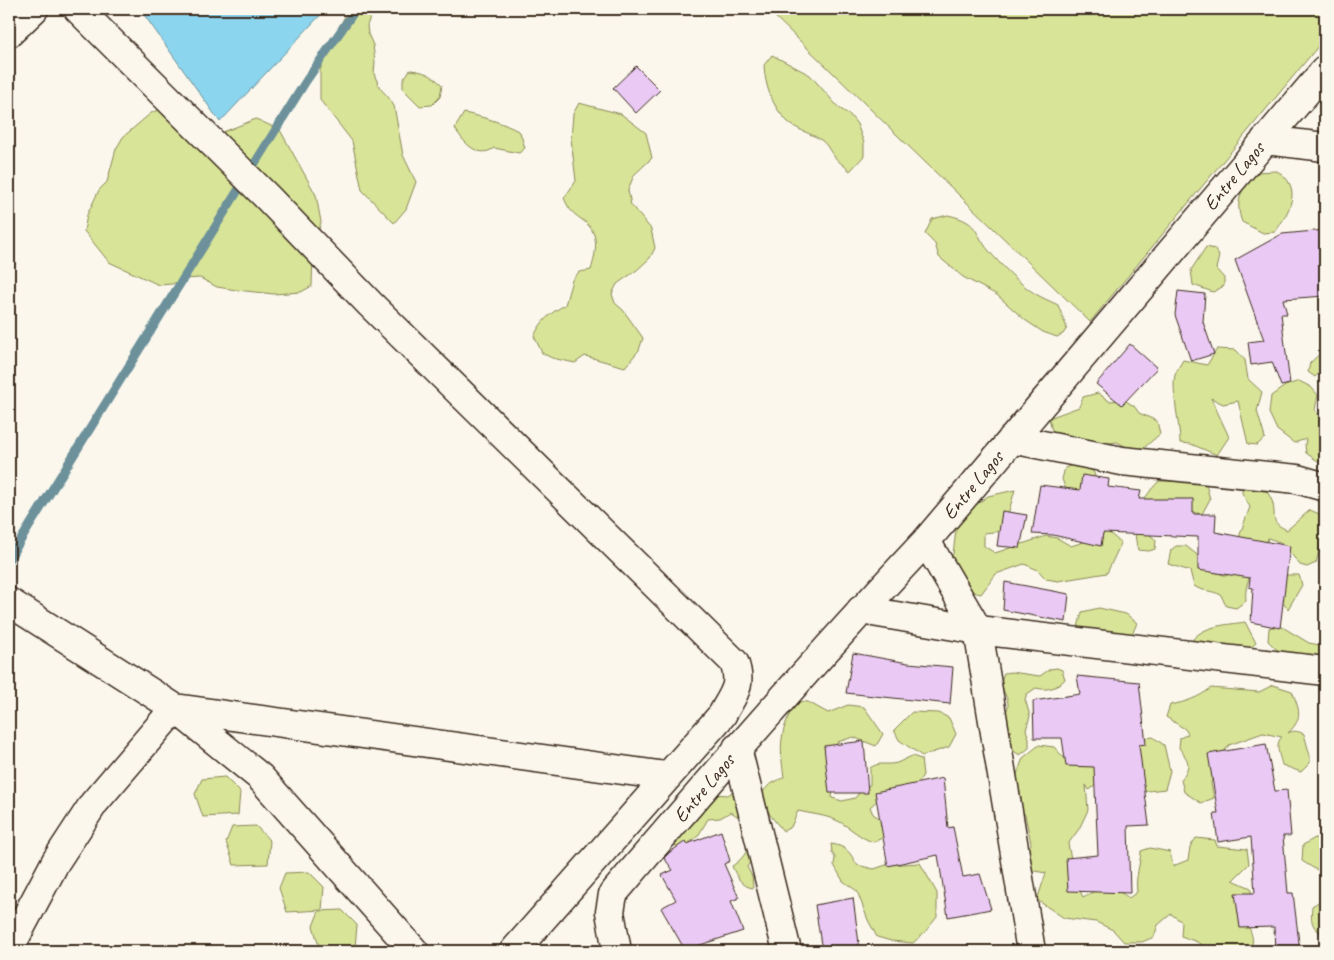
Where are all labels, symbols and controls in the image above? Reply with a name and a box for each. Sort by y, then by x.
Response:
street label: Entre Lagos [1198,135,1271,216]
street label: Entre Lagos [937,444,1010,525]
street label: Entre Lagos [668,747,741,828]

